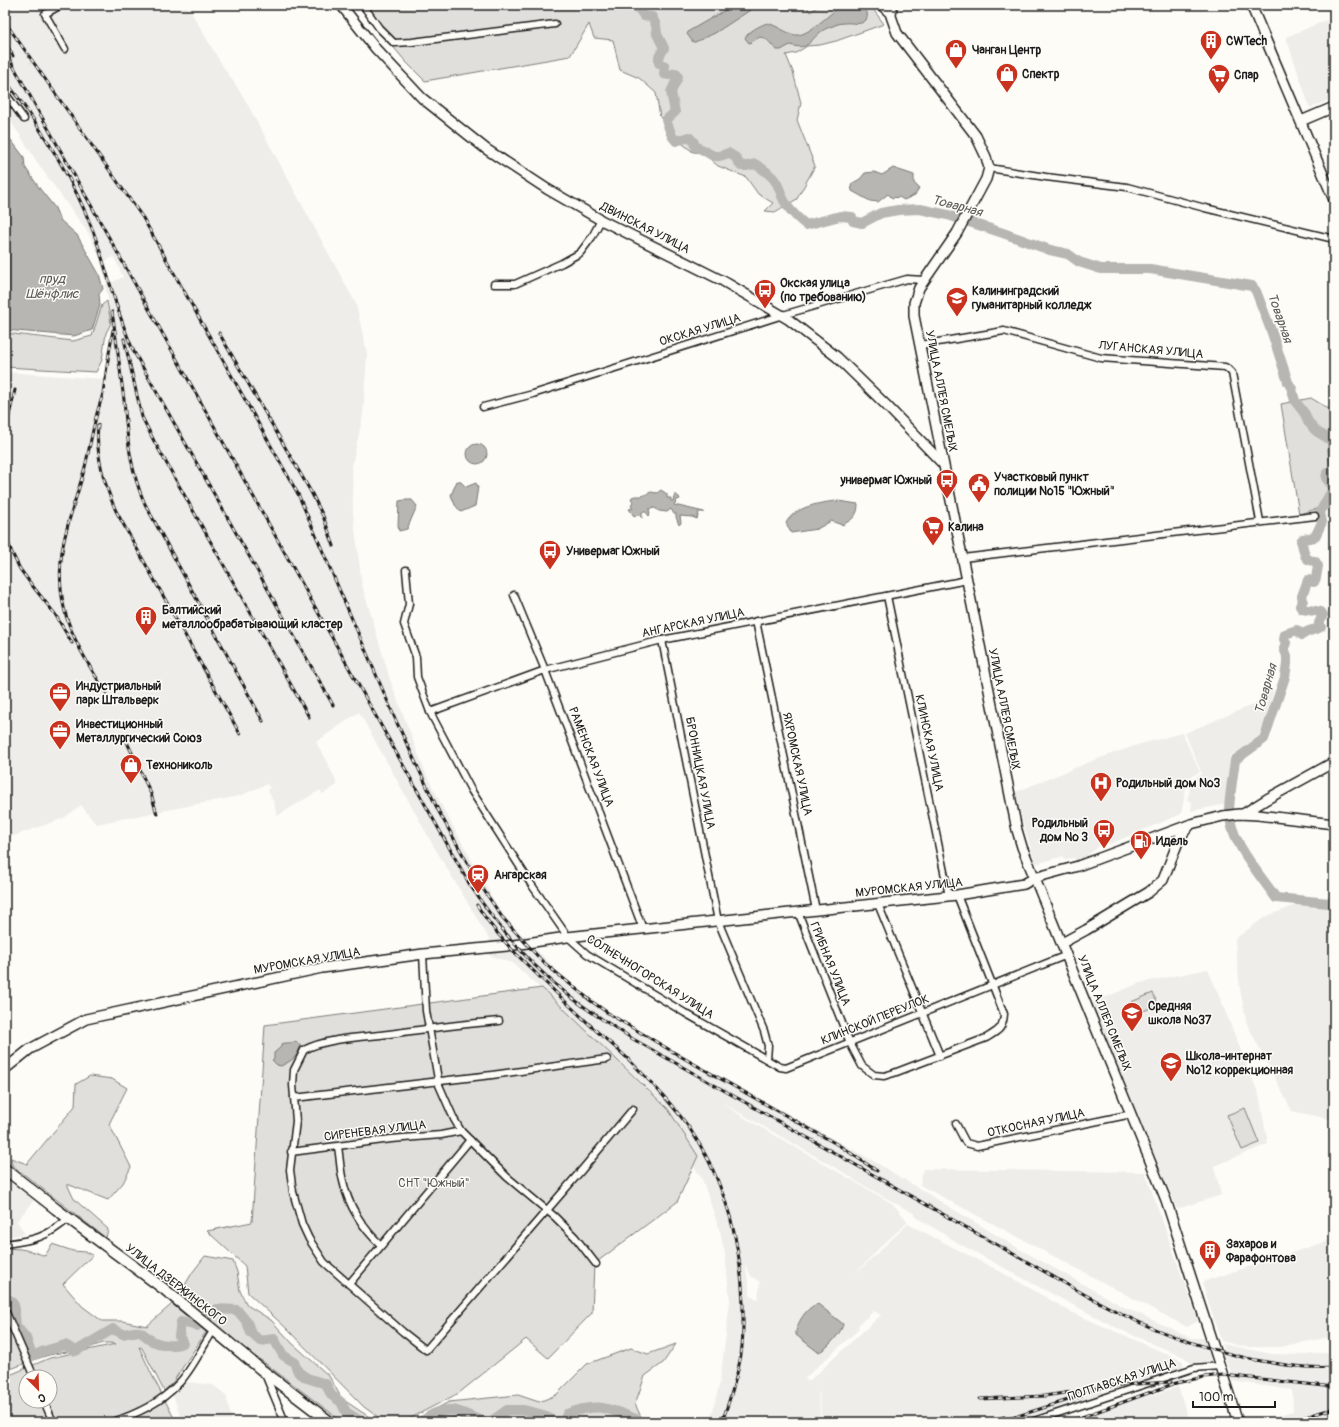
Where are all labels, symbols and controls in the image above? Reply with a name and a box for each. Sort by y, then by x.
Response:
building icon: CWTech [1198,28,1224,61]
place label: CWTech [1226,34,1268,49]
shop icon: Чанган Центр [943,37,969,70]
place label: Чанган Центр [972,43,1041,58]
shop icon: Спектр [994,61,1020,94]
supermarket icon: Спар [1206,62,1232,95]
place label: Спектр [1022,67,1060,82]
place label: Спар [1234,68,1259,83]
water label: Товарная [930,192,986,221]
street label: ДВИНСКАЯ УЛИЦА [597,199,692,257]
water label: пруд Шёнфлис [26,271,80,302]
place label: Окская улица (по требованию) [780,276,866,305]
bus stop icon: Окская улица (по требованию) [752,277,778,310]
place label: Калининградский гуманитарный колледж [971,284,1092,313]
school or university icon: Калининградский гуманитарный колледж [944,285,970,318]
water label: Товарная [1264,291,1297,347]
street label: ОКСКАЯ УЛИЦА [658,310,743,349]
street label: УЛИЦА АЛЛЕЯ СМЕЛЫХ [922,329,960,453]
street label: ЛУГАНСКАЯ УЛИЦА [1097,338,1204,362]
bus stop icon: универмаг Южный [934,467,960,500]
place label: Участковый пункт полиции №15 "Южный" [994,470,1115,499]
public building icon: Участковый пункт полиции №15 "Южный" [966,471,992,504]
place label: универмаг Южный [839,473,932,488]
supermarket icon: Калина [920,514,946,547]
place label: Калина [948,520,984,535]
bus stop icon: Универмаг Южный [537,538,563,571]
place label: Универмаг Южный [566,544,660,559]
place label: Балтийский металлообрабатывающий кластер [162,603,343,632]
building icon: Балтийский металлообрабатывающий кластер [133,604,159,637]
street label: АНГАРСКАЯ УЛИЦА [640,605,746,641]
street label: УЛИЦА АЛЛЕЯ СМЕЛЫХ [985,647,1023,771]
water label: Товарная [1251,660,1281,716]
place label: Индустриальный парк Штальверк [76,679,162,708]
office icon: Индустриальный парк Штальверк [47,680,73,713]
street label: КЛИНСКАЯ УЛИЦА [911,693,947,793]
street label: РАМЕНСКАЯ УЛИЦА [565,705,617,809]
street label: ЯХРОМСКАЯ УЛИЦА [779,711,815,817]
street label: БРОННИЦКАЯ УЛИЦА [682,716,718,831]
place label: Инвестиционный Металлургический Союз [76,717,202,746]
office icon: Инвестиционный Металлургический Союз [47,718,73,751]
shop icon: Технониколь [118,752,144,785]
place label: Технониколь [145,758,213,773]
hospital icon: Родильный дом №3 [1088,770,1114,803]
place label: Родильный дом №3 [1116,776,1221,791]
place label: Родильный дом № 3 [1032,816,1088,845]
bus stop icon: Родильный дом № 3 [1091,817,1117,850]
fuel station icon: Идель [1128,828,1154,861]
place label: Идель [1156,834,1189,849]
station icon: Ангарская [465,862,491,895]
place label: Ангарская [494,868,547,883]
street label: МУРОМСКАЯ УЛИЦА [855,875,964,901]
street label: ГРИБНАЯ УЛИЦА [806,920,854,1008]
street label: СОЛНЕЧНОГОРСКАЯ УЛИЦА [584,932,717,1023]
street label: МУРОМСКАЯ УЛИЦА [253,944,361,978]
street label: УЛИЦА АЛЛЕЯ СМЕЛЫХ [1074,953,1134,1073]
street label: КЛИНСКОЙ ПЕРЕУЛОК [819,991,931,1049]
place label: Средняя школа №37 [1148,999,1212,1028]
school or university icon: Средняя школа №37 [1119,1000,1145,1033]
place label: Школа-интернат №12 коррекционная [1185,1049,1293,1078]
school or university icon: Школа-интернат №12 коррекционная [1158,1050,1184,1083]
street label: ОТКОСНАЯ УЛИЦА [986,1105,1086,1141]
street label: СИРЕНЕВАЯ УЛИЦА [323,1117,427,1145]
park label: СНТ "Южный" [398,1176,470,1191]
place label: Захаров и Фарафонтова [1225,1237,1296,1266]
building icon: Захаров и Фарафонтова [1197,1238,1223,1271]
street label: УЛИЦА ДЗЕРЖИНСКОГО [122,1241,230,1329]
street label: ПОЛТАВСКАЯ УЛИЦА [1066,1355,1178,1405]
north arrow [18,1369,58,1409]
scale bar [1193,1383,1275,1409]
text: С [36,1390,47,1405]
text: 100 m [1199,1390,1234,1405]

